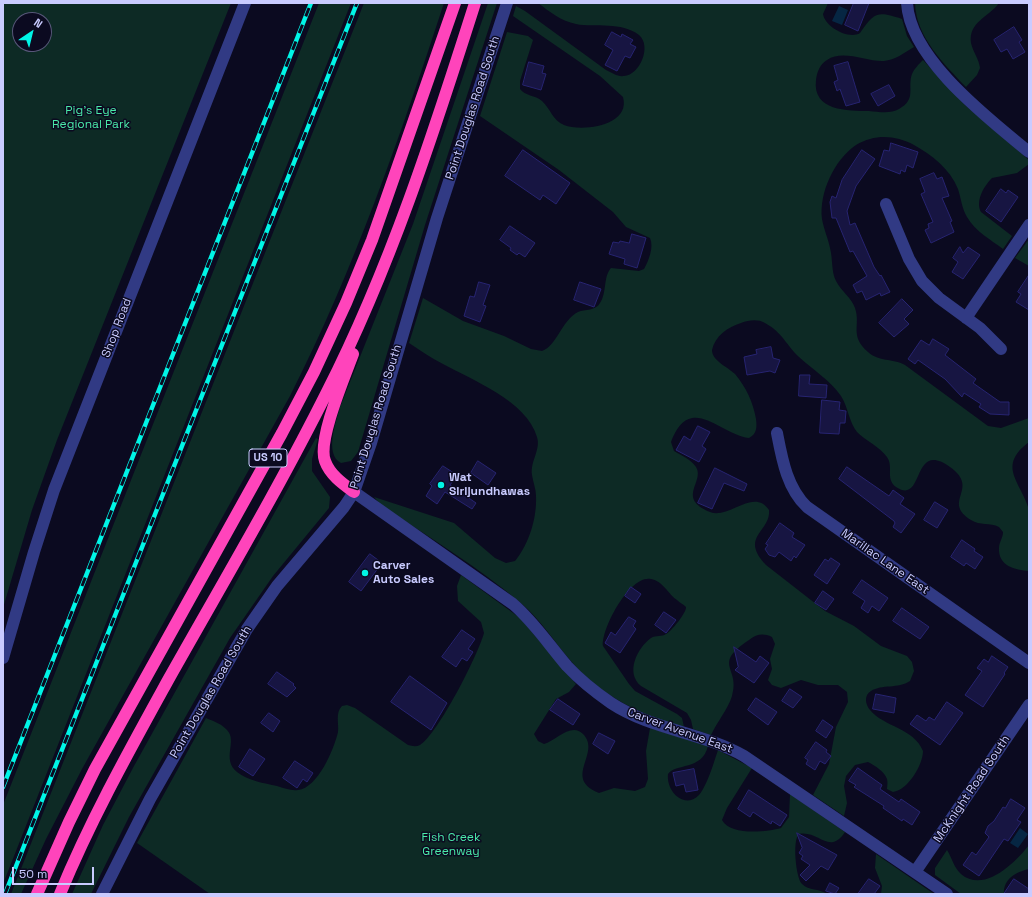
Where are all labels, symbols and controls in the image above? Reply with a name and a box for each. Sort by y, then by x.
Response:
north arrow [12,12,52,52]
text: N [31,15,45,31]
street label: Point Douglas Road South [443,34,503,182]
park label: Pig's Eye Regional Park [52,104,130,132]
street label: Shop Road [99,296,135,360]
street label: Point Douglas Road South [347,343,405,491]
road number: US 10 [249,449,287,467]
place label: Wat Sirijundhawas [449,471,530,499]
marker: Wat Sirijundhawas [436,480,446,490]
street label: Marillac Lane East [838,526,932,598]
place label: Carver Auto Sales [373,559,434,587]
marker: Carver Auto Sales [360,568,370,578]
street label: Point Douglas Road South [167,623,255,761]
street label: Carver Avenue East [625,705,735,757]
street label: McKnight Road South [931,733,1013,845]
park label: Fish Creek Greenway [422,831,480,859]
scale bar [14,859,96,885]
text: 50 m [19,866,47,882]

